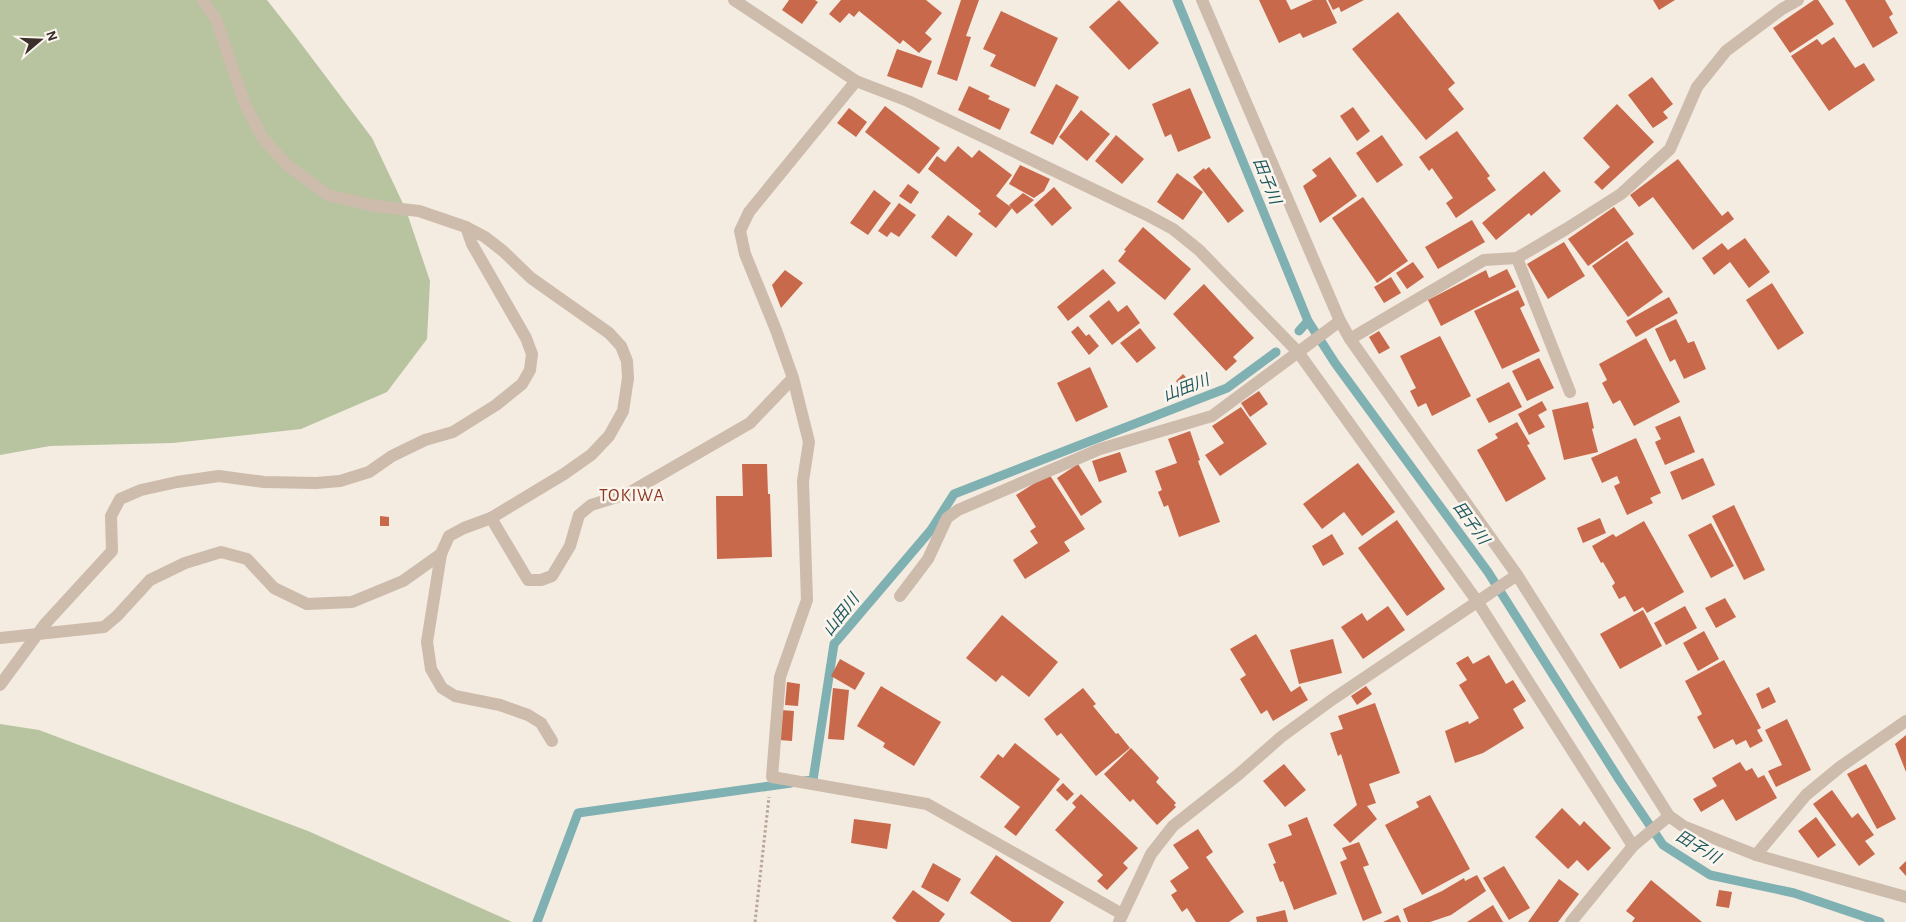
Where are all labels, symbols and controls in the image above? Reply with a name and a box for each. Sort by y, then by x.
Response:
north arrow [15,15,65,65]
text: N [43,29,60,43]
water label: 田子川 [1251,156,1284,208]
water label: 山田川 [1160,370,1213,404]
district label: TOKIWA [599,487,665,505]
water label: 田子川 [1450,499,1493,549]
water label: 山田川 [819,589,863,639]
water label: 田子川 [1673,828,1724,867]

